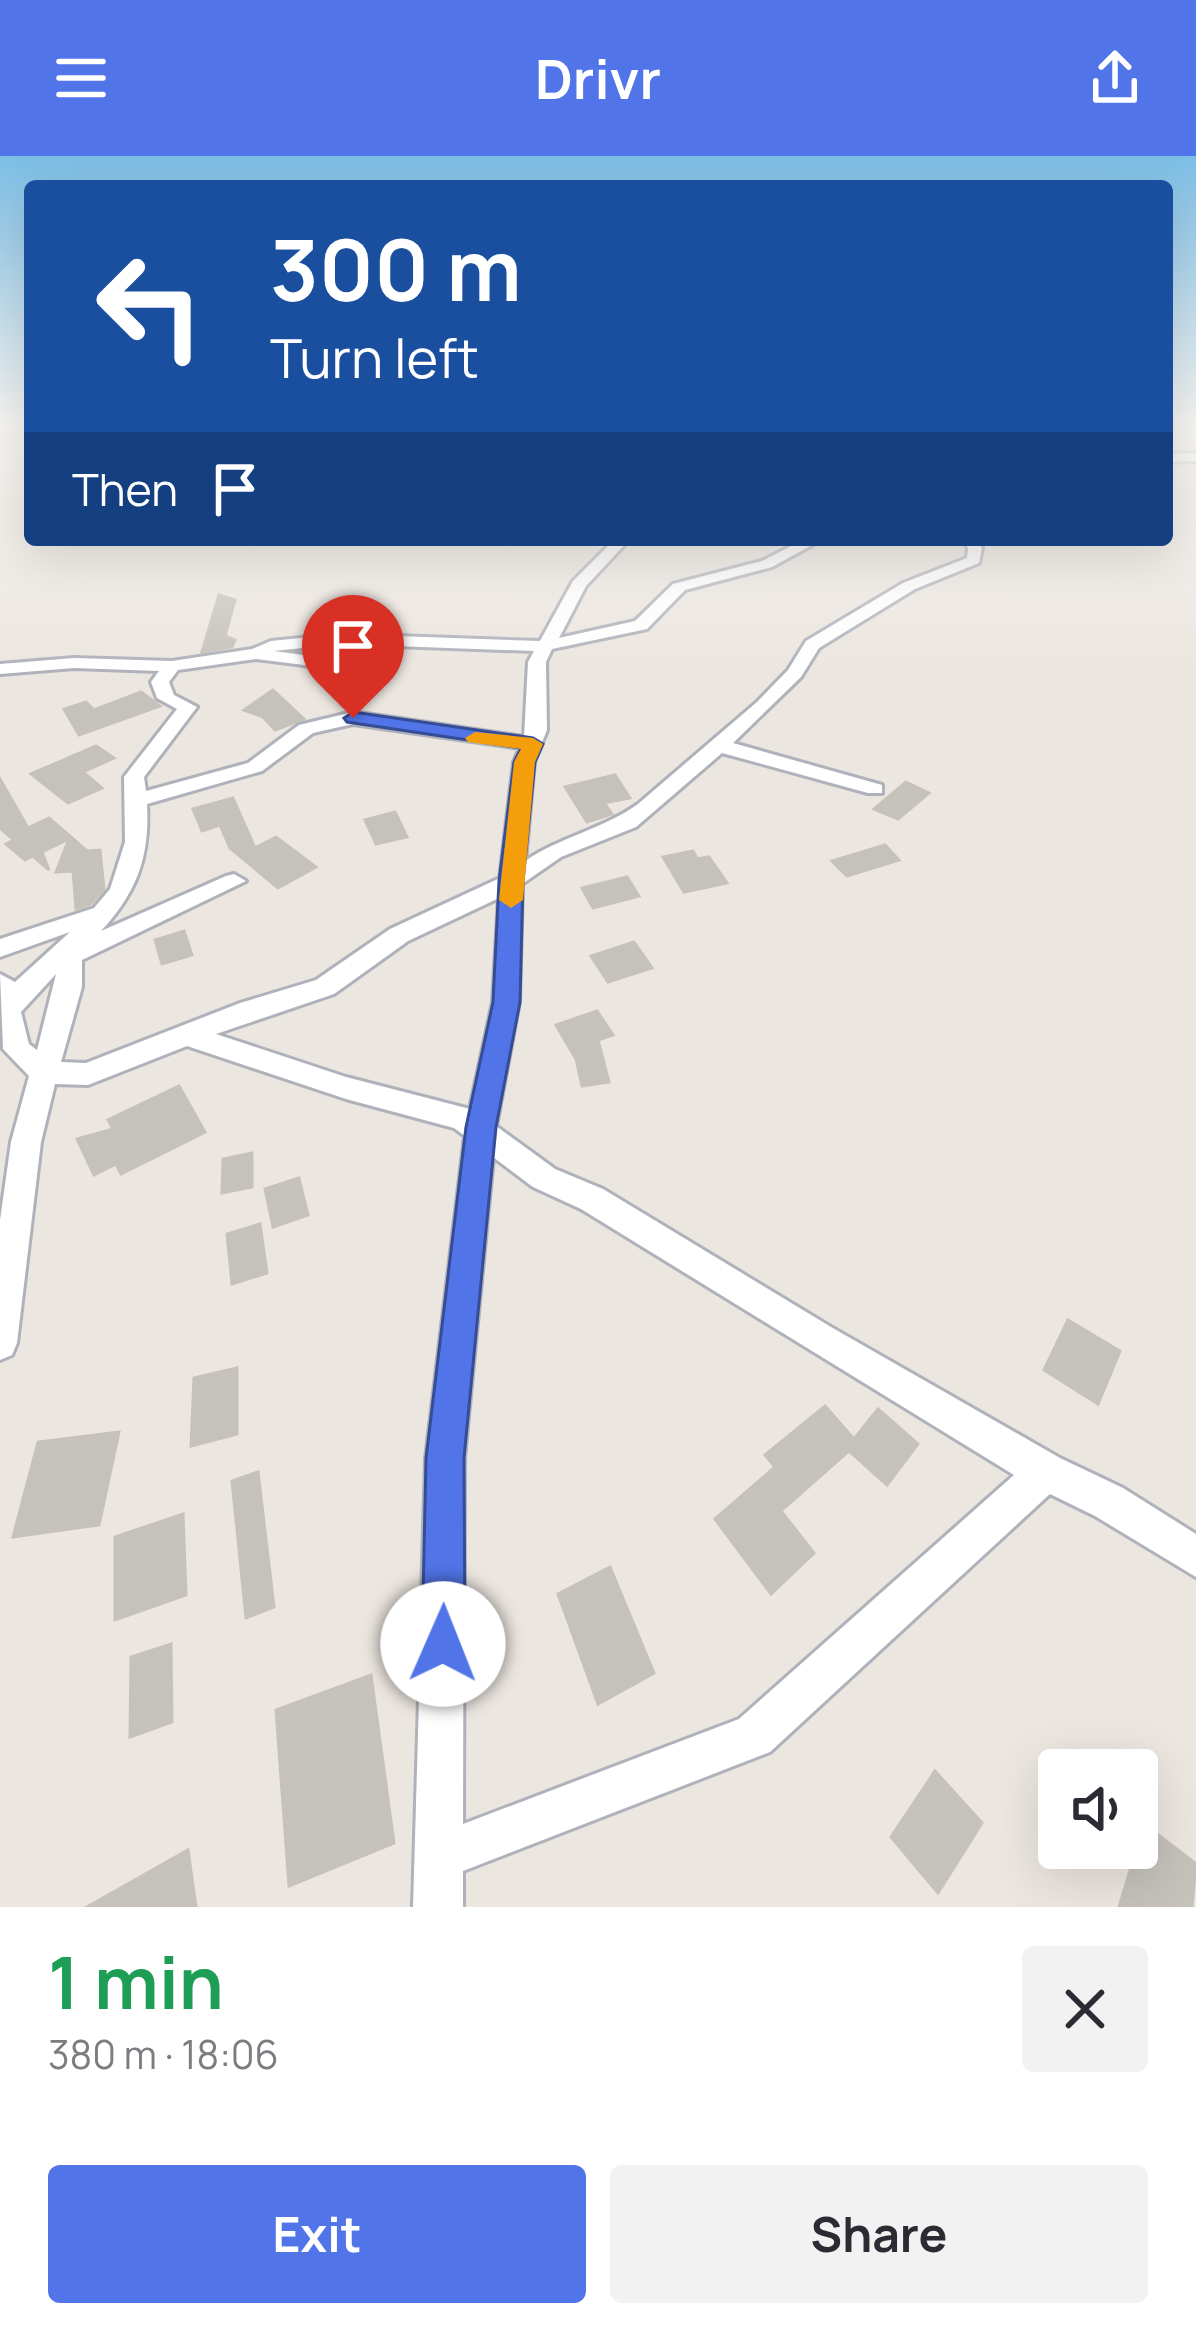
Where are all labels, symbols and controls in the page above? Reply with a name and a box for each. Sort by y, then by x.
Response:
text: Drivr [535,41,661,115]
icon: menu [48,45,114,111]
icon: share [1082,45,1148,111]
text: 300 m [270,211,522,326]
icon: left [72,228,228,384]
text: Turn left [270,320,479,394]
icon: arrive [202,456,268,522]
text: Then [72,458,178,520]
pin [302,595,404,718]
icon: arrive [320,613,386,679]
position arrow [380,1581,506,1707]
map controls [1038,1749,1158,1869]
button: sound [1038,1749,1158,1869]
text: 1 min [48,1932,224,2031]
button: close [1022,1946,1148,2072]
text: 380 m · 18:06 [48,2027,279,2081]
button: Exit [48,2165,586,2303]
button: Share [610,2165,1148,2303]

